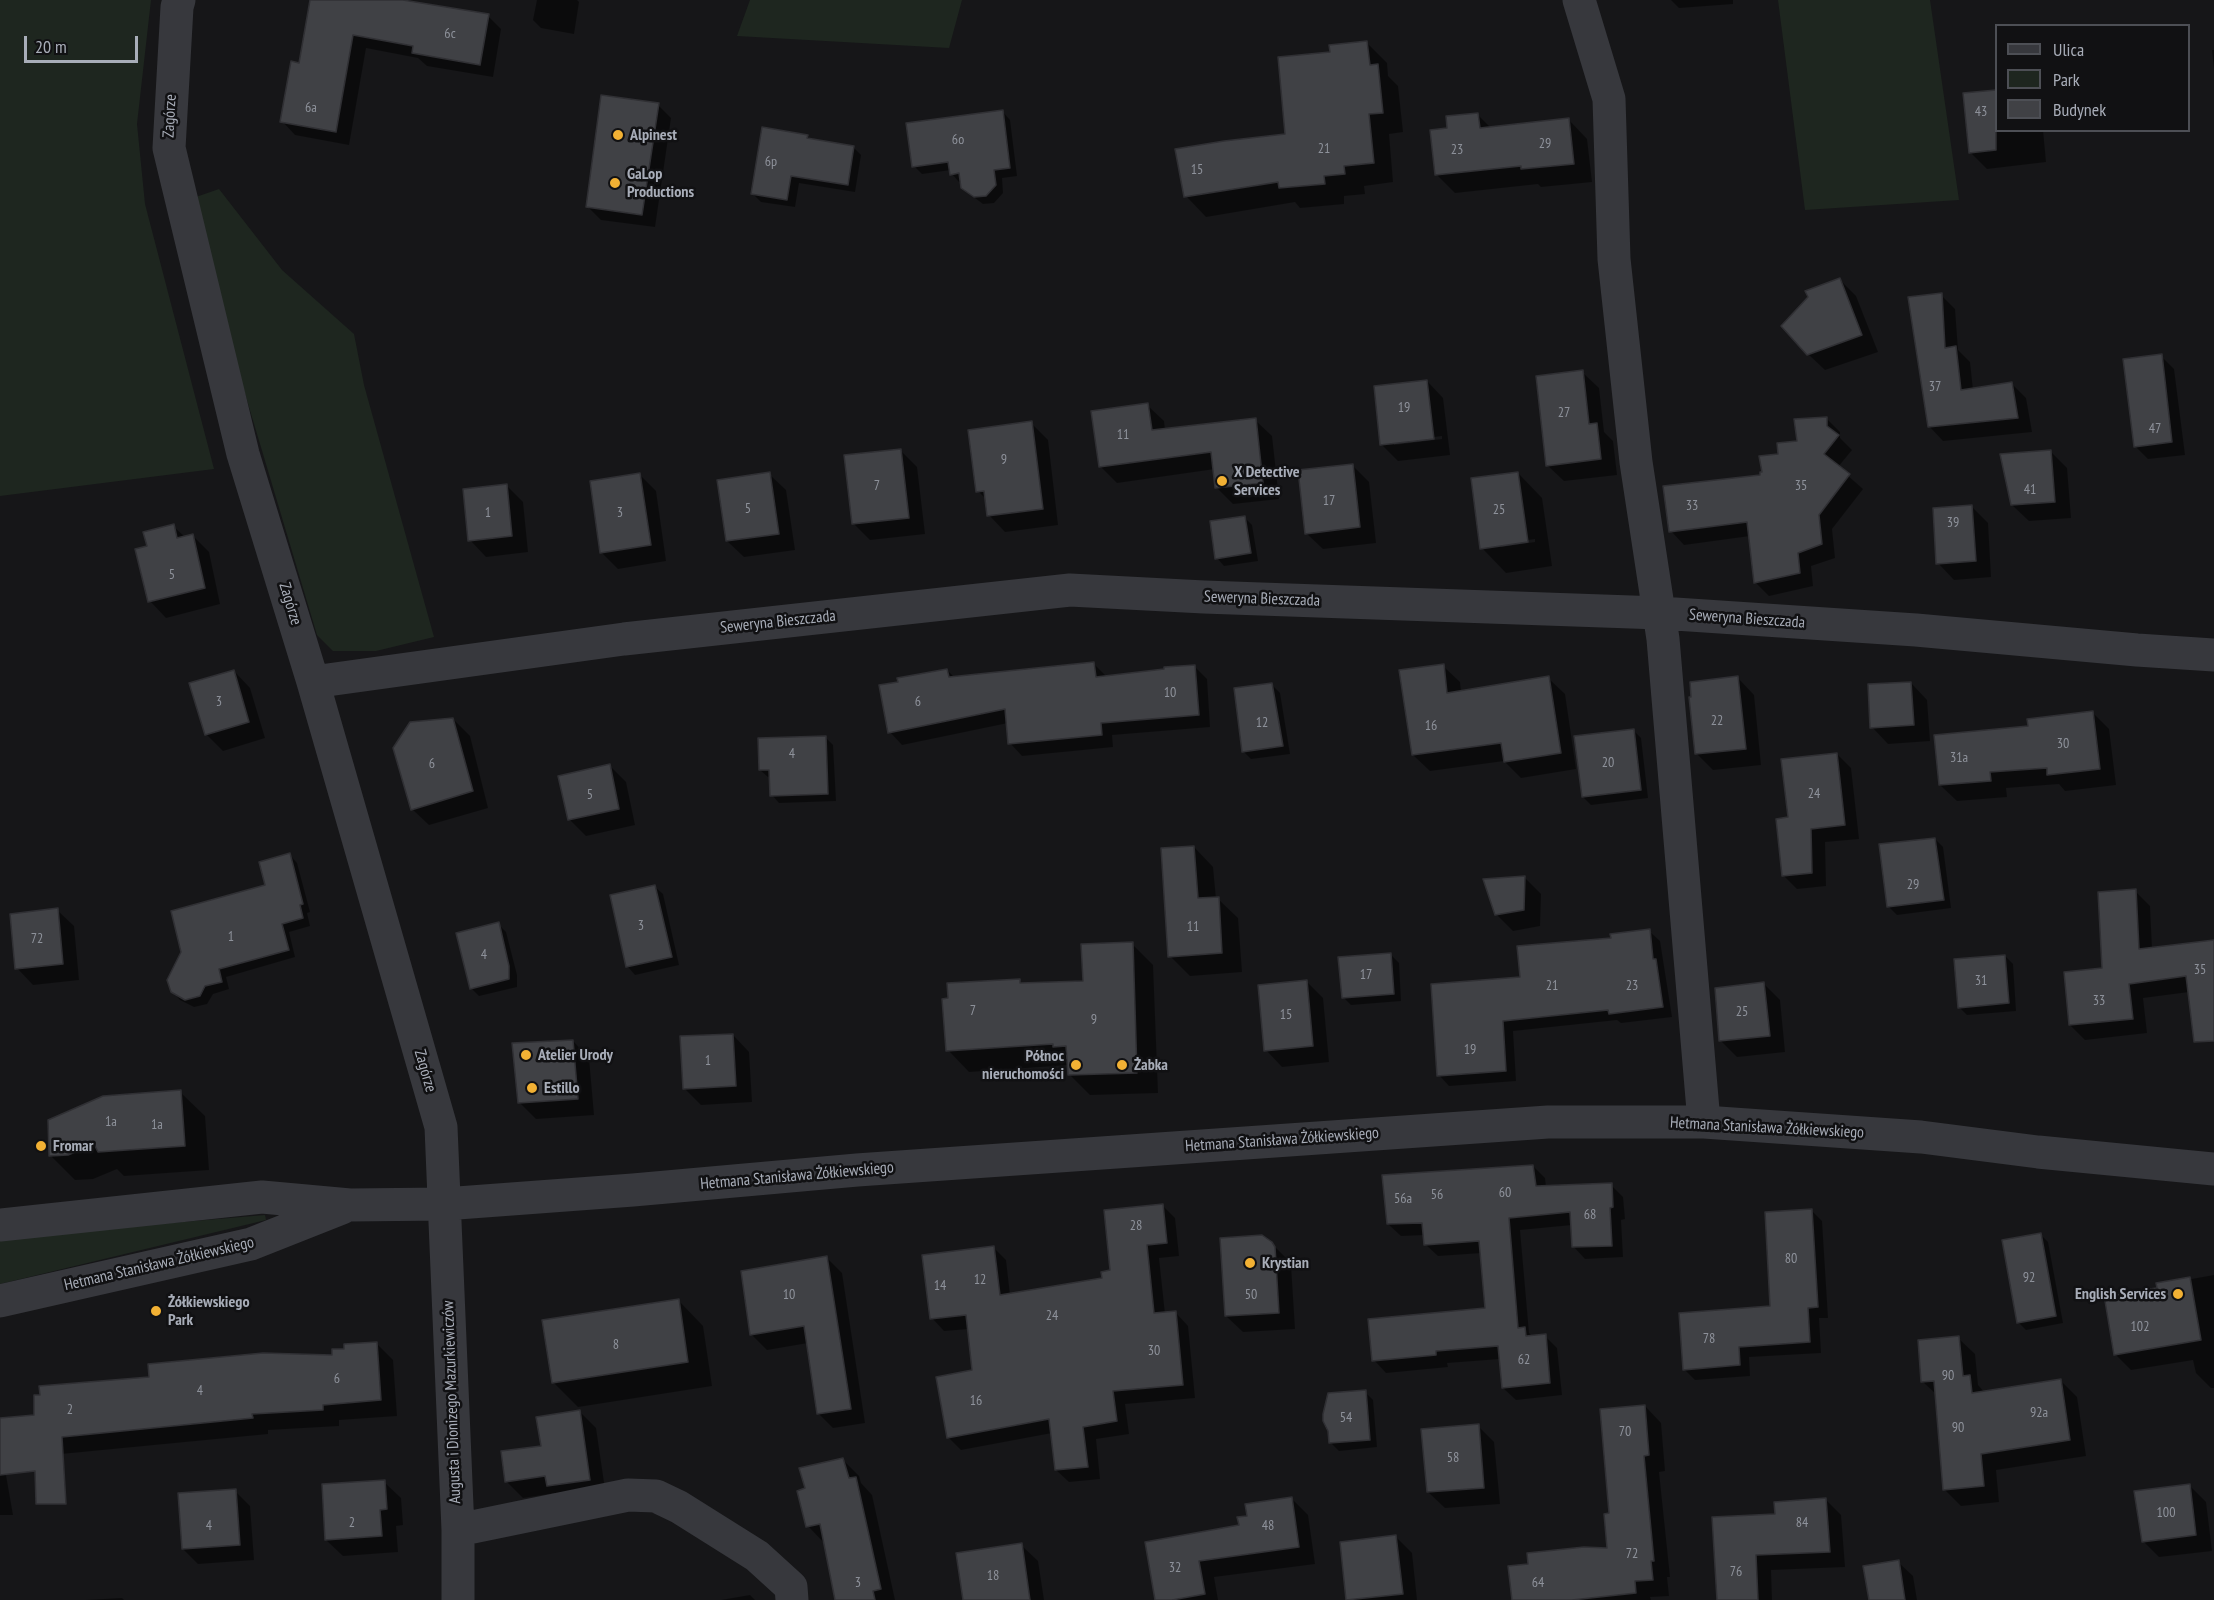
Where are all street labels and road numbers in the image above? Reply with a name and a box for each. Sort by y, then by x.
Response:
street label: Zagórze [159,94,181,138]
street label: Zagórze [274,580,306,628]
street label: Seweryna Bieszczada [1204,587,1320,611]
street label: Seweryna Bieszczada [1688,605,1806,633]
street label: Seweryna Bieszczada [719,606,837,638]
street label: Zagórze [410,1047,440,1095]
street label: Hetmana Stanisława Żółkiewskiego [1670,1113,1864,1143]
street label: Hetmana Stanisława Żółkiewskiego [1184,1124,1380,1156]
street label: Hetmana Stanisława Żółkiewskiego [699,1158,895,1194]
street label: Hetmana Stanisława Żółkiewskiego [62,1233,256,1295]
street label: Augusta i Dionizego Mazurkiewiczów [439,1300,465,1504]

